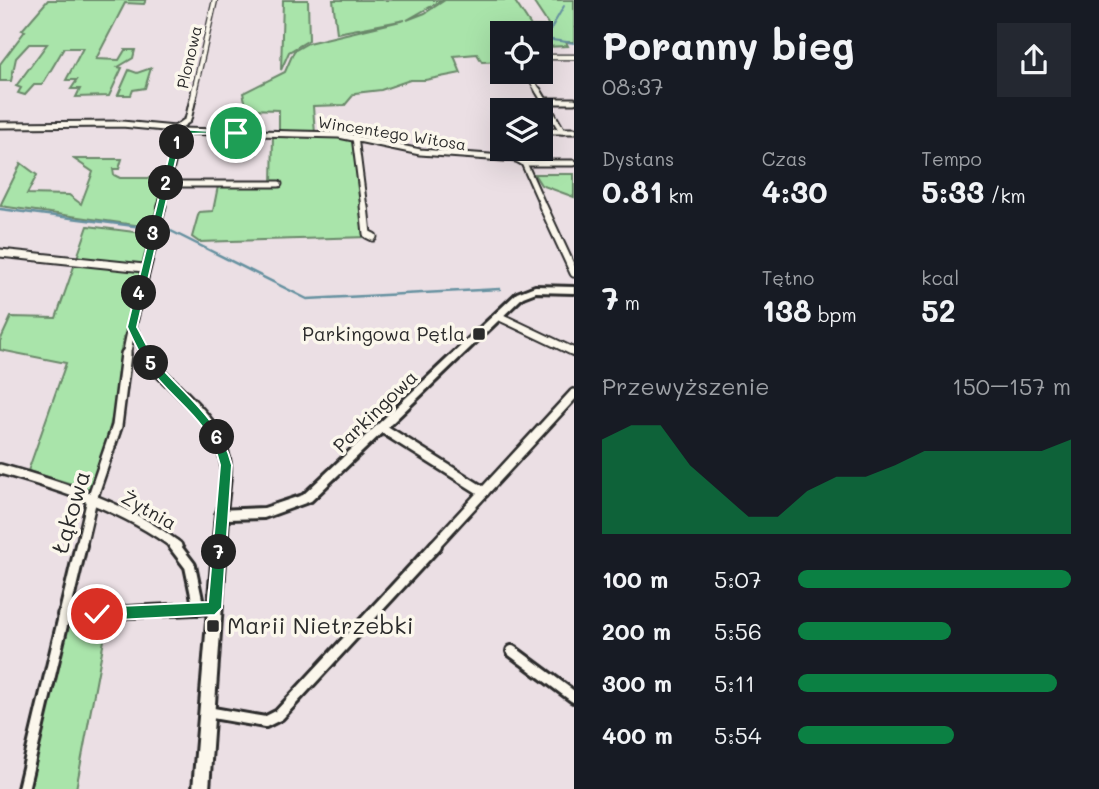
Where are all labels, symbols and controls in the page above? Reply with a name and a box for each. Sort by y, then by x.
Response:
text: Poranny bieg [602,20,854,70]
map controls [490,21,553,161]
button: locate [490,21,553,84]
street label: Plonowa [171,23,206,90]
button: share [997,23,1071,97]
text: 08:37 [602,71,664,101]
button: layers [490,98,553,161]
pin [206,103,266,163]
street label: Wincentego Witosa [316,110,468,155]
icon: arrive [217,114,255,152]
pin: 1 [160,124,194,160]
text: 1 [172,129,181,154]
text: Dystans [602,146,674,171]
text: Czas [762,146,807,171]
text: Tempo [921,146,982,171]
pin: 2 [148,166,184,200]
text: 2 [160,170,171,195]
text: 0.81 [602,171,662,211]
text: 4:30 [762,171,827,211]
text: 5:33 [921,171,984,211]
text: km [662,183,694,208]
text: /km [984,183,1026,208]
pin: 3 [136,216,170,250]
text: 3 [147,220,158,245]
text: Tętno [762,265,814,290]
text: kcal [921,265,959,290]
pin: 4 [122,276,156,310]
text: 7 [602,278,619,318]
text: 4 [132,280,145,305]
text: m [619,290,640,315]
text: 138 [762,290,812,330]
text: 52 [921,290,956,330]
text: bpm [812,302,857,327]
place label: Parkingowa Pętla [302,321,465,346]
marker: Parkingowa Pętla [471,326,487,342]
pin: 5 [134,346,168,380]
text: 5 [145,350,156,375]
street label: Parkingowa [327,364,422,457]
text: Przewyższenie [602,371,770,401]
text: 150–157 m [952,371,1071,401]
pin: 6 [200,420,234,454]
text: 6 [211,424,222,449]
street label: Łąkowa [44,467,96,556]
street label: Żytnia [117,484,181,535]
pin: 7 [202,534,236,570]
text: 7 [213,539,224,564]
text: 100 m [602,564,668,594]
text: 5:07 [714,564,762,594]
pin [67,584,127,644]
icon: check [78,595,116,633]
place label: Marii Nietrzebki [227,610,413,640]
text: 200 m [602,616,671,646]
text: 5:56 [714,616,762,646]
marker: Marii Nietrzebki [205,618,221,634]
text: 300 m [602,668,672,698]
text: 5:11 [714,668,755,698]
text: 400 m [602,720,673,750]
text: 5:54 [714,720,761,750]

